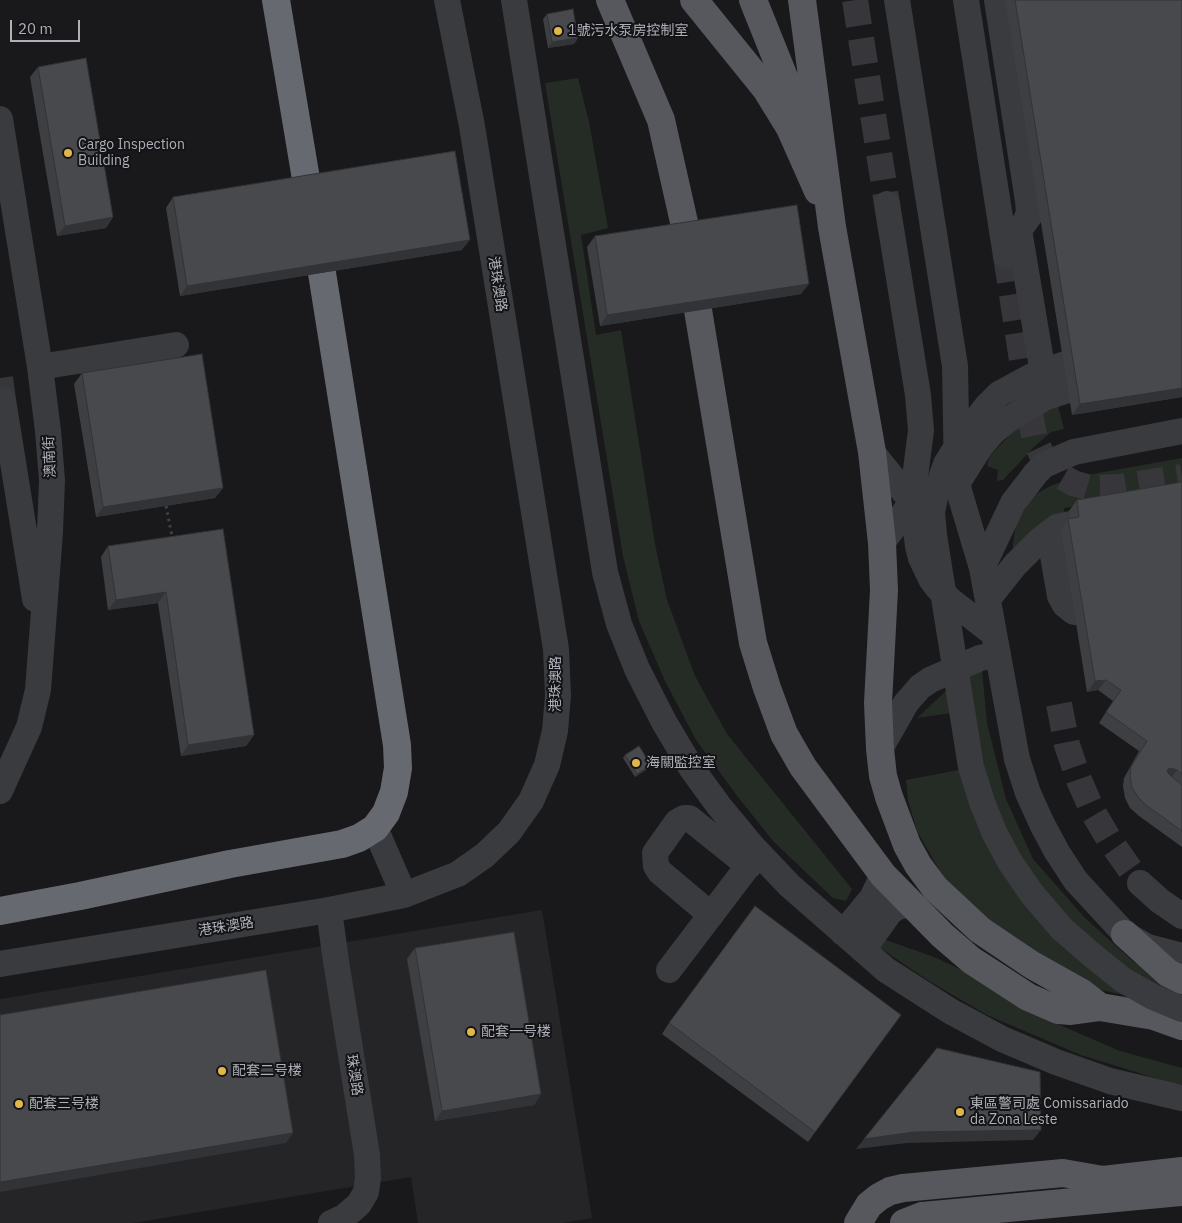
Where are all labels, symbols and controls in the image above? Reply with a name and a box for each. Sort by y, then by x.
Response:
scale bar [12,10,82,42]
text: 20 m [18,19,53,38]
place label: 1號污水泵房控制室 [568,23,688,39]
marker: 1號污水泵房控制室 [552,25,564,37]
place label: Cargo Inspection Building [78,137,185,170]
marker: Cargo Inspection Building [62,147,74,159]
street label: 港珠澳路 [484,255,510,313]
street label: 澳南街 [41,436,59,478]
street label: 港珠澳路 [548,656,564,712]
place label: 海關監控室 [646,755,716,771]
marker: 海關監控室 [630,757,642,769]
street label: 港珠澳路 [197,914,255,940]
place label: 配套一号楼 [481,1024,551,1040]
marker: 配套一号楼 [465,1026,477,1038]
street label: 珠澳路 [342,1053,366,1097]
place label: 配套二号楼 [232,1063,302,1079]
marker: 配套二号楼 [216,1065,228,1077]
place label: 配套三号楼 [29,1096,99,1112]
place label: 東區警司處 Comissariado da Zona Leste [970,1096,1129,1128]
marker: 配套三号楼 [13,1098,25,1110]
marker: 東區警司處 Comissariado da Zona Leste [954,1106,966,1118]

